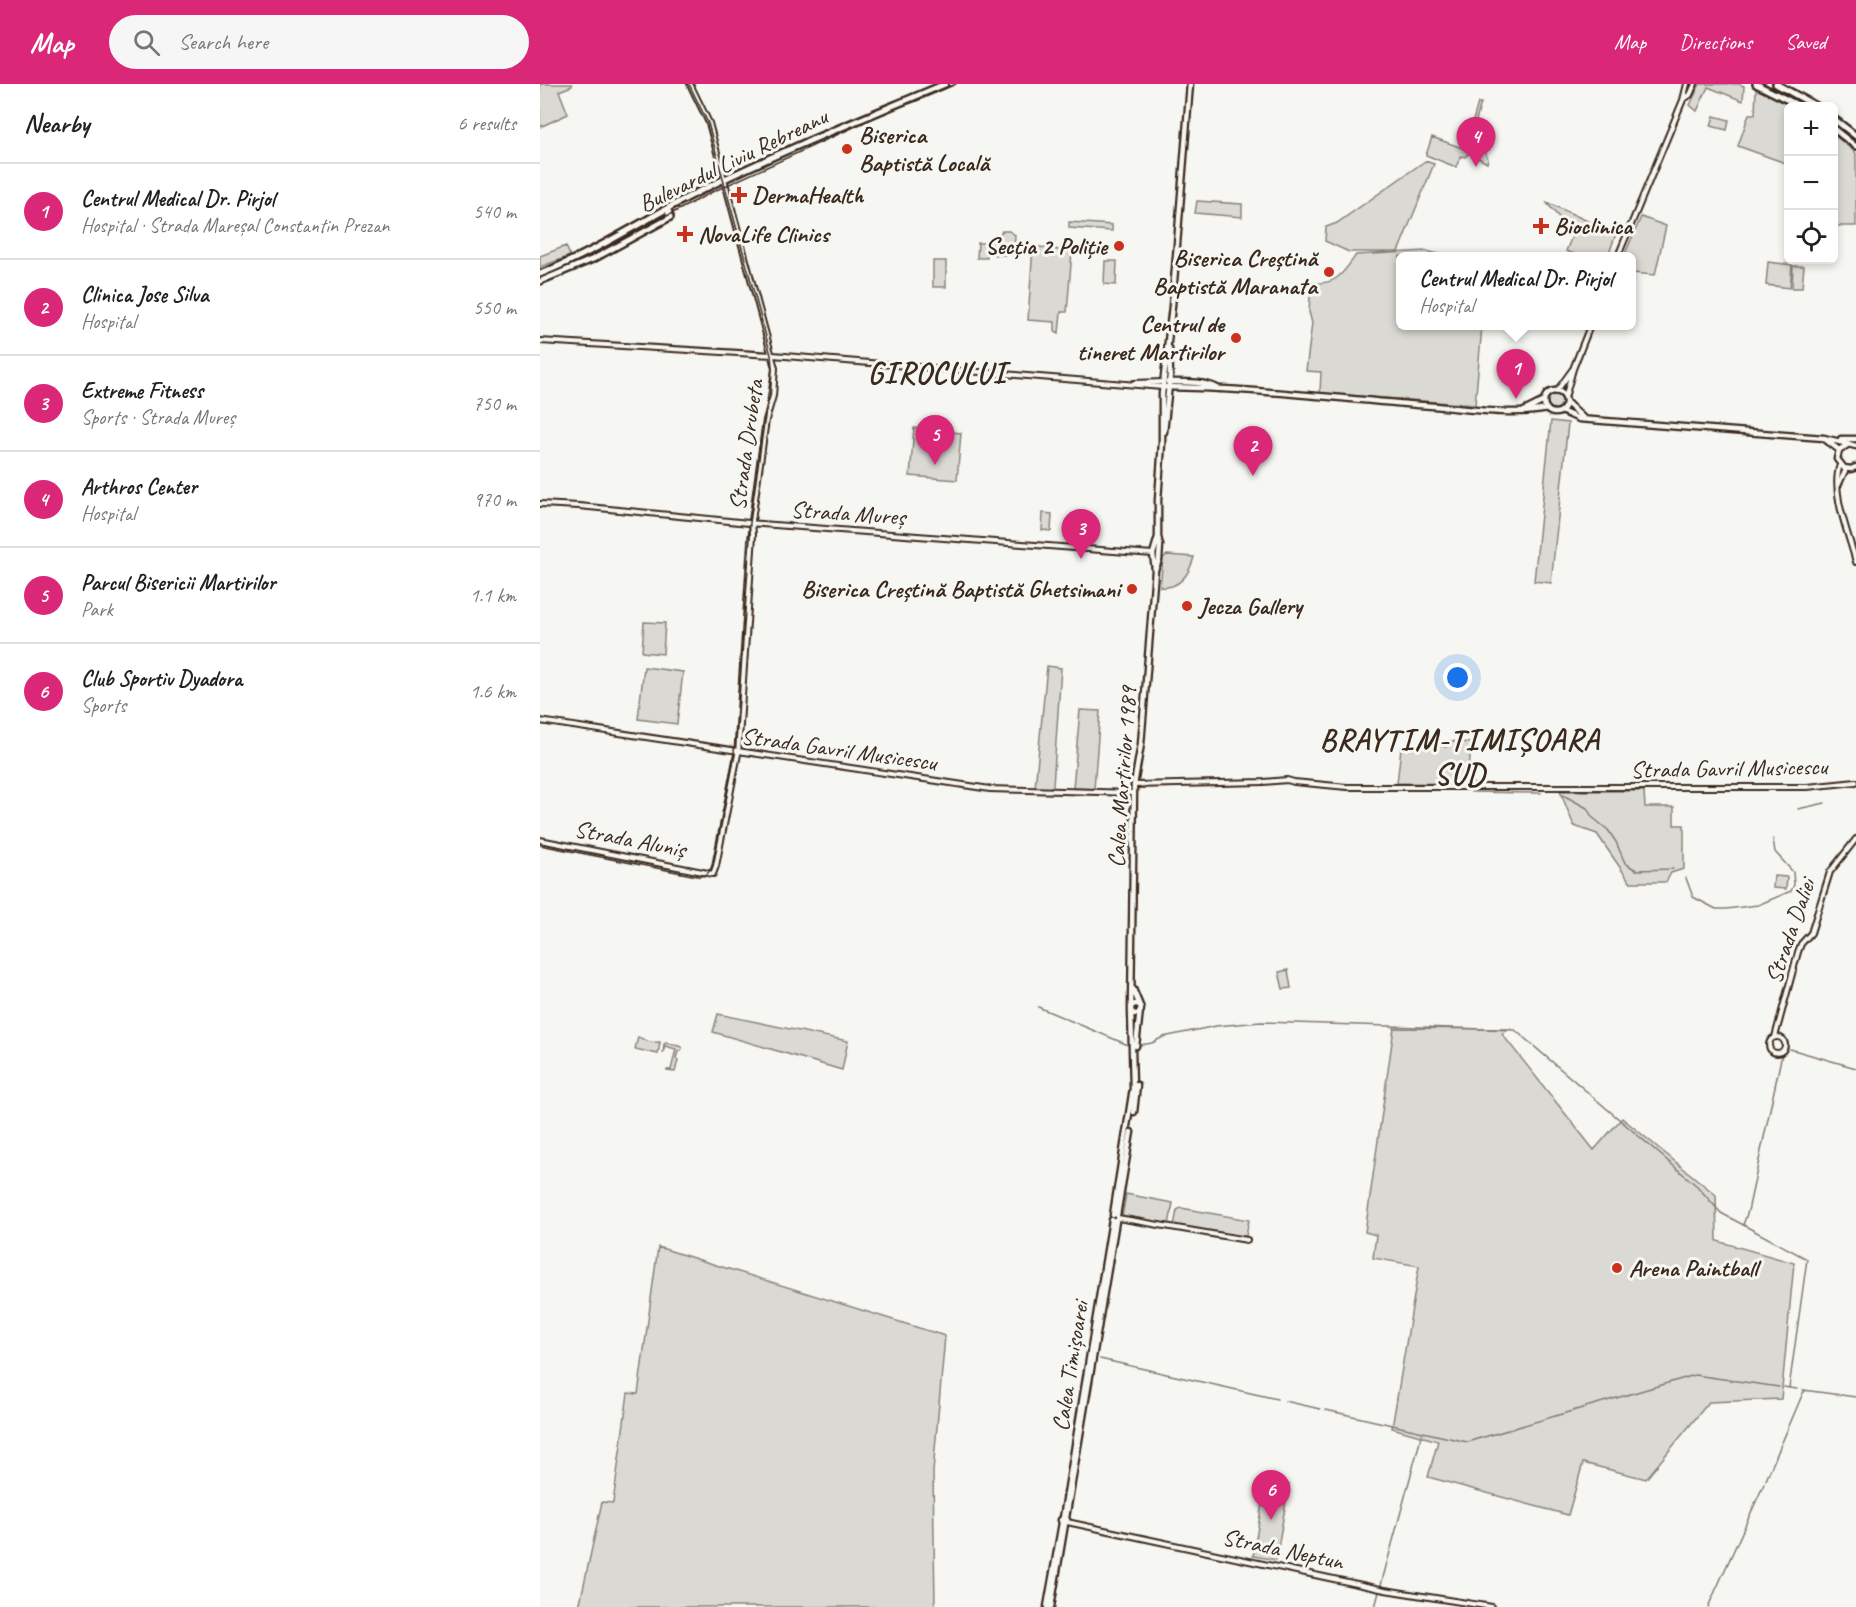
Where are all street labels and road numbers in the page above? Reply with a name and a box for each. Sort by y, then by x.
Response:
street label: Bulevardul Liviu Rebreanu [634,100,834,219]
street label: Strada Drubeta [722,376,770,512]
street label: Strada Mureș [790,494,909,532]
street label: Calea Martirilor 1989 [1101,683,1143,869]
street label: Strada Gavril Musicescu [739,720,941,778]
street label: Strada Gavril Musicescu [1630,751,1830,785]
street label: Strada Aluniș [572,814,691,865]
street label: Strada Daliei [1758,871,1823,987]
street label: Calea Timișoarei [1045,1296,1095,1433]
street label: Strada Neptun [1220,1522,1347,1577]

